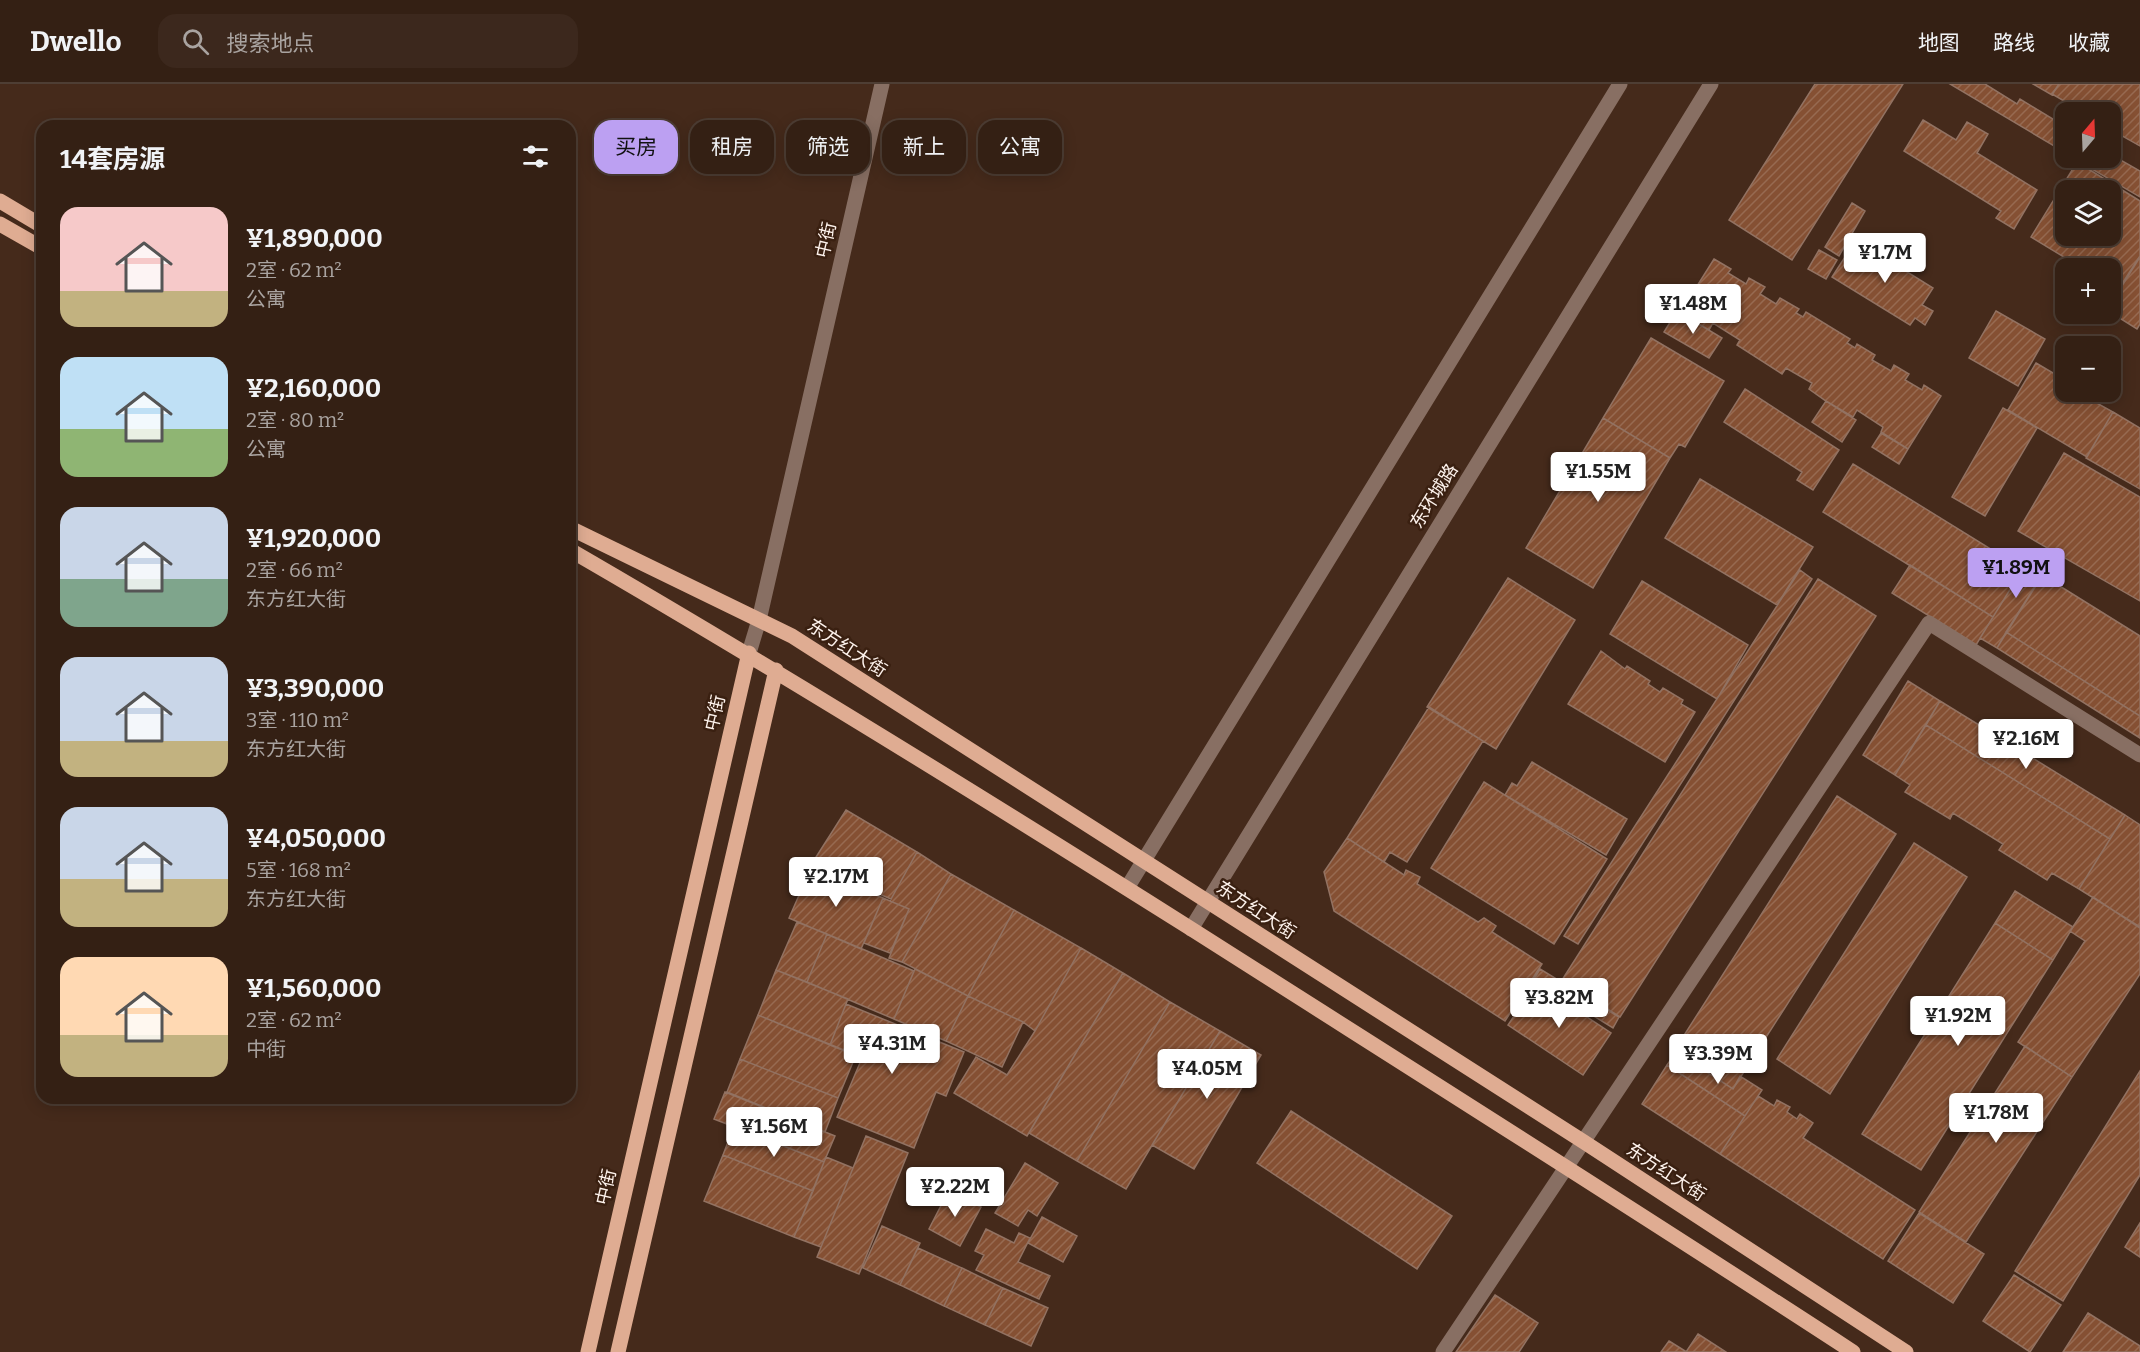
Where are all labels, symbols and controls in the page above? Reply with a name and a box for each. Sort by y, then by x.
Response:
search box [158,14,578,68]
text: Dwello [30,25,122,58]
icon: search [179,25,212,58]
text: 搜索地点 [227,30,315,57]
text: 地图 [1918,30,1960,56]
text: 路线 [1993,30,2035,56]
text: 收藏 [2068,30,2110,56]
north arrow [2055,102,2121,168]
map controls [2055,102,2121,402]
chip: 买房 [594,120,678,174]
chip: 租房 [690,120,774,174]
chip: 筛选 [786,120,870,174]
chip: 新上 [882,120,966,174]
chip: 公寓 [978,120,1062,174]
icon: filters [519,140,552,173]
text: 14套房源 [60,144,165,175]
button: layers [2055,180,2121,246]
street label: 中街 [811,220,841,260]
text: ¥1,890,000 [246,223,383,254]
icon: home [108,231,180,303]
pin: ¥1.7M [1843,233,1927,284]
text: ¥1.7M [1858,240,1912,264]
text: 2室 · 62 m² [246,258,342,282]
button: + [2055,258,2121,324]
pin: ¥1.48M [1644,284,1742,335]
text: 公寓 [246,287,286,311]
text: ¥1.48M [1659,291,1727,315]
button: − [2055,336,2121,402]
text: ¥2,160,000 [246,373,381,404]
icon: home [108,381,180,453]
text: 2室 · 80 m² [246,408,344,432]
text: 公寓 [246,437,286,461]
pin: ¥1.55M [1549,452,1647,503]
text: ¥1.55M [1565,459,1631,483]
street label: 东环城路 [1406,460,1462,532]
text: ¥1,920,000 [246,523,381,554]
icon: home [108,531,180,603]
pin: ¥1.89M [1967,548,2065,599]
text: ¥1.89M [1982,555,2050,579]
text: 2室 · 66 m² [246,558,343,582]
text: 东方红大街 [246,587,346,611]
street label: 东方红大街 [803,614,891,682]
text: ¥3,390,000 [246,673,384,704]
icon: home [108,681,180,753]
street label: 中街 [700,693,730,733]
text: 3室 · 110 m² [246,708,349,732]
pin: ¥2.16M [1977,719,2075,770]
text: ¥2.16M [1992,726,2060,750]
text: 东方红大街 [246,737,346,761]
text: ¥4,050,000 [246,823,386,854]
icon: home [108,831,180,903]
pin: ¥2.17M [787,857,885,908]
text: 5室 · 168 m² [246,858,351,882]
text: ¥2.17M [803,864,869,888]
street label: 东方红大街 [1212,876,1300,944]
text: 东方红大街 [246,887,346,911]
text: ¥1,560,000 [246,973,381,1004]
pin: ¥3.82M [1510,978,1608,1029]
icon: home [108,981,180,1053]
text: ¥3.82M [1524,985,1594,1009]
pin: ¥1.92M [1909,996,2007,1047]
text: ¥1.92M [1924,1003,1992,1027]
text: 2室 · 62 m² [246,1008,342,1032]
pin: ¥4.31M [843,1024,941,1075]
text: ¥4.31M [858,1031,926,1055]
pin: ¥3.39M [1669,1034,1767,1085]
text: 中街 [246,1037,286,1061]
text: ¥3.39M [1683,1041,1753,1065]
pin: ¥4.05M [1158,1049,1256,1100]
text: ¥4.05M [1172,1056,1242,1080]
pin: ¥1.78M [1947,1093,2045,1144]
text: ¥1.78M [1963,1100,2029,1124]
pin: ¥1.56M [725,1107,823,1158]
text: ¥1.56M [740,1114,808,1138]
street label: 东方红大街 [1622,1138,1710,1206]
street label: 中街 [591,1167,621,1207]
pin: ¥2.22M [906,1167,1004,1218]
text: ¥2.22M [920,1174,990,1198]

